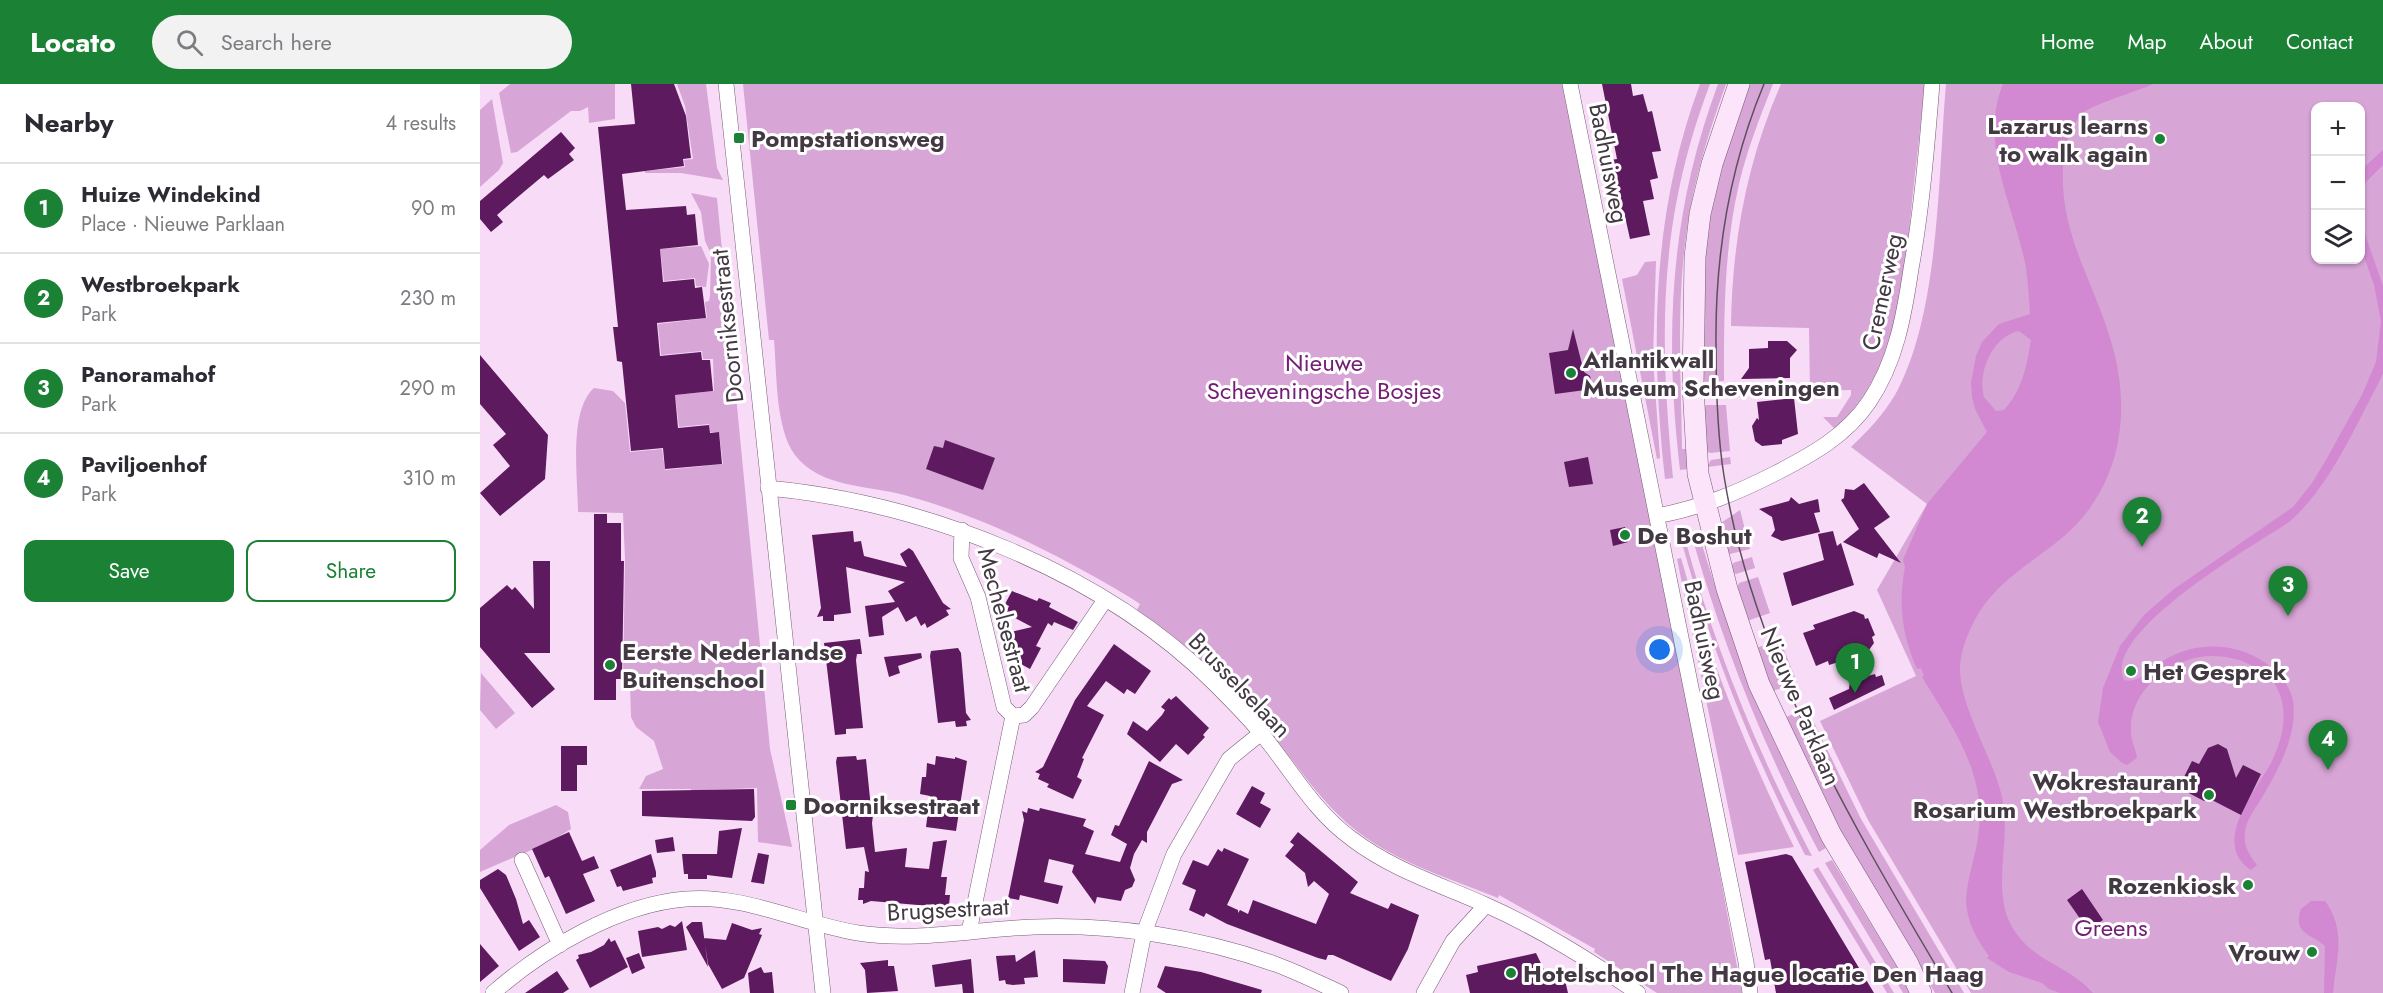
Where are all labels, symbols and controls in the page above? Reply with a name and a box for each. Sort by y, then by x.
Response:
search box [152,15,572,69]
text: Locato [30,22,116,63]
icon: search [173,26,206,59]
text: Search here [221,26,332,58]
text: Home [2041,27,2094,57]
text: Map [2127,27,2167,57]
text: About [2200,27,2253,57]
text: Contact [2286,27,2353,57]
street label: Badhuisweg [1580,100,1638,226]
map controls [2311,102,2365,264]
button: + [2311,102,2365,156]
text: Nearby [24,104,113,142]
place label: Lazarus learns to walk again [1987,108,2148,171]
text: 4 results [385,109,456,138]
place label: Pompstationsweg [751,121,945,156]
marker: Pompstationsweg [732,131,746,145]
marker: Lazarus learns to walk again [2153,132,2167,146]
button: − [2311,156,2365,210]
text: Huize Windekind [81,178,261,210]
text: 1 [38,194,49,223]
text: 90 m [411,194,456,223]
text: Place · Nieuwe Parklaan [81,210,285,239]
button: layers [2311,210,2365,264]
street label: Cremerweg [1853,230,1911,354]
street label: Doorniksestraat [701,247,752,405]
text: Westbroekpark [81,268,240,300]
text: 2 [37,284,50,313]
text: 230 m [400,284,456,313]
text: Park [81,300,117,329]
place label: Atlantikwall Museum Scheveningen [1582,342,1840,405]
park label: Nieuwe Scheveningsche Bosjes [1207,345,1441,408]
text: Panoramahof [81,358,215,390]
marker: Atlantikwall Museum Scheveningen [1564,366,1578,380]
text: 3 [37,374,50,403]
text: 290 m [400,374,456,403]
text: Park [81,390,117,419]
text: Paviljoenhof [81,448,207,480]
text: 4 [37,464,50,493]
text: 310 m [402,464,456,493]
text: Park [81,480,117,509]
pin: 2 [2122,498,2162,547]
place label: De Boshut [1637,518,1752,553]
marker: De Boshut [1618,528,1632,542]
button: Save [24,540,234,602]
button: Share [246,540,456,602]
street label: Mechelsestraat [969,544,1041,696]
pin: 3 [2268,566,2308,616]
street label: Badhuisweg [1675,577,1735,703]
street label: Nieuwe Parklaan [1752,621,1850,791]
street label: Brusselselaan [1181,624,1299,746]
place label: Eerste Nederlandse Buitenschool [622,634,844,697]
your location [1645,635,1674,664]
pin: 1 [1836,644,1874,693]
place label: Het Gesprek [2143,654,2287,689]
marker: Eerste Nederlandse Buitenschool [603,658,617,672]
marker: Het Gesprek [2124,664,2138,678]
pin: 4 [2308,720,2348,770]
place label: Wokrestaurant Rosarium Westbroekpark [1913,764,2197,827]
place label: Doorniksestraat [803,788,980,823]
marker: Wokrestaurant Rosarium Westbroekpark [2202,788,2216,802]
marker: Doorniksestraat [784,798,798,812]
place label: Rozenkiosk [2108,868,2236,903]
marker: Rozenkiosk [2241,878,2255,892]
street label: Brugsestraat [886,888,1010,930]
park label: Greens [2074,910,2148,945]
place label: Vrouw [2227,935,2301,970]
marker: Vrouw [2305,945,2319,959]
place label: Hotelschool The Hague locatie Den Haag [1523,956,1984,991]
marker: Hotelschool The Hague locatie Den Haag [1504,966,1518,980]

